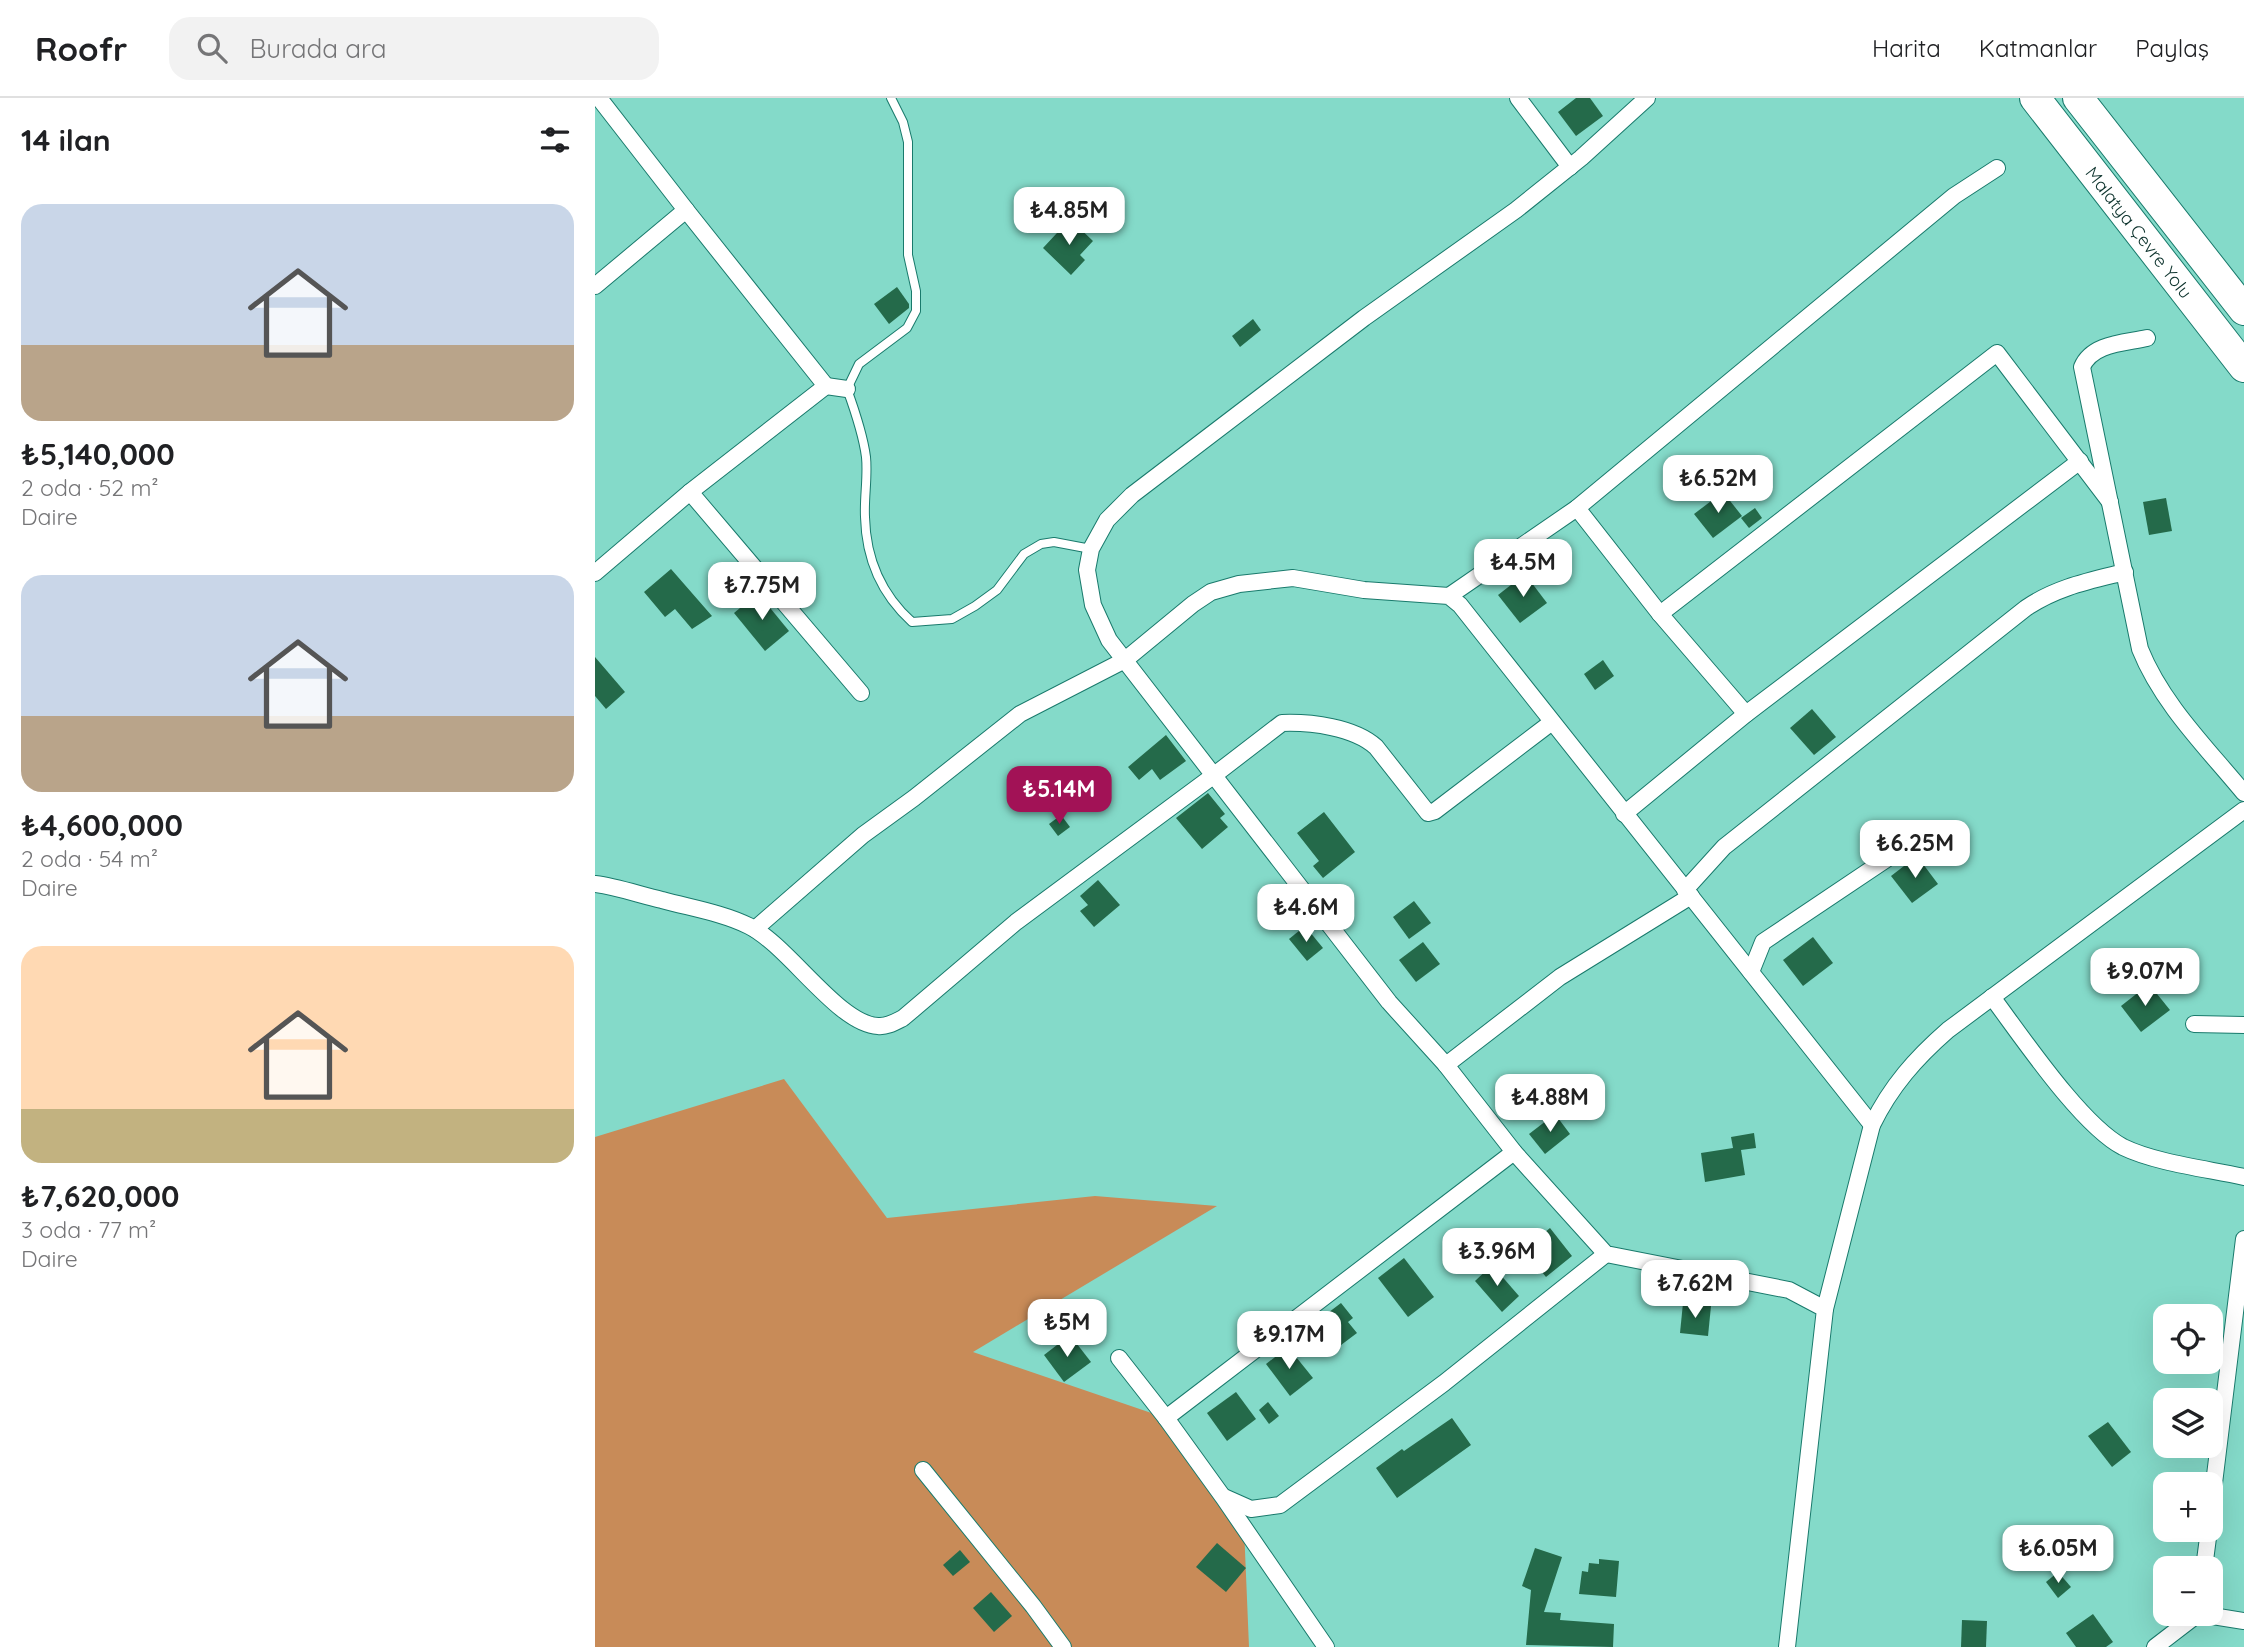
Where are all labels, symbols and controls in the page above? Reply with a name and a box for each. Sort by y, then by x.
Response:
search box [169,17,659,80]
text: Roofr [35,28,127,69]
icon: search [193,29,231,67]
text: Burada ara [249,32,386,65]
text: Harita [1872,33,1941,63]
text: Katmanlar [1979,33,2097,63]
text: Paylaş [2135,33,2209,63]
text: 14 ilan [21,121,111,159]
icon: filters [536,121,574,159]
street label: Malatya Çevre Yolu [2081,162,2198,303]
pin: ₺4.85M [1012,188,1126,247]
text: ₺4.85M [1030,195,1108,224]
icon: home [235,250,361,376]
text: ₺5,140,000 [21,435,175,473]
pin: ₺6.52M [1661,456,1775,515]
text: ₺6.52M [1679,463,1757,492]
text: 2 oda · 52 m² [21,473,159,502]
text: Daire [21,502,78,531]
pin: ₺4.5M [1474,540,1572,599]
text: ₺4.5M [1490,547,1556,576]
pin: ₺7.75M [705,562,819,622]
text: ₺7.75M [724,570,800,599]
icon: home [235,621,361,747]
pin: ₺5.14M [1002,766,1116,826]
text: ₺5.14M [1023,774,1095,803]
text: ₺4,600,000 [21,806,183,844]
pin: ₺6.25M [1858,820,1972,880]
text: ₺6.25M [1876,828,1954,857]
text: 2 oda · 54 m² [21,844,158,873]
text: Daire [21,873,78,902]
pin: ₺4.6M [1257,884,1355,944]
text: ₺4.6M [1273,892,1339,921]
pin: ₺9.07M [2088,948,2202,1008]
text: ₺9.07M [2106,956,2184,985]
icon: home [235,992,361,1118]
pin: ₺4.88M [1493,1074,1607,1134]
text: ₺4.88M [1511,1082,1589,1111]
text: ₺7,620,000 [21,1177,179,1215]
text: 3 oda · 77 m² [21,1215,156,1244]
pin: ₺3.96M [1440,1228,1554,1288]
text: ₺3.96M [1458,1236,1536,1265]
text: Daire [21,1244,78,1273]
pin: ₺7.62M [1638,1260,1752,1320]
text: ₺7.62M [1657,1268,1733,1297]
pin: ₺5M [1033,1300,1101,1359]
map controls [2153,1304,2223,1626]
button: locate [2153,1304,2223,1374]
text: ₺5M [1044,1307,1090,1336]
pin: ₺9.17M [1232,1312,1346,1371]
text: ₺9.17M [1253,1319,1325,1348]
button: layers [2153,1388,2223,1458]
button: + [2153,1472,2223,1542]
pin: ₺6.05M [2001,1526,2115,1585]
text: ₺6.05M [2018,1533,2098,1562]
button: − [2153,1556,2223,1626]

